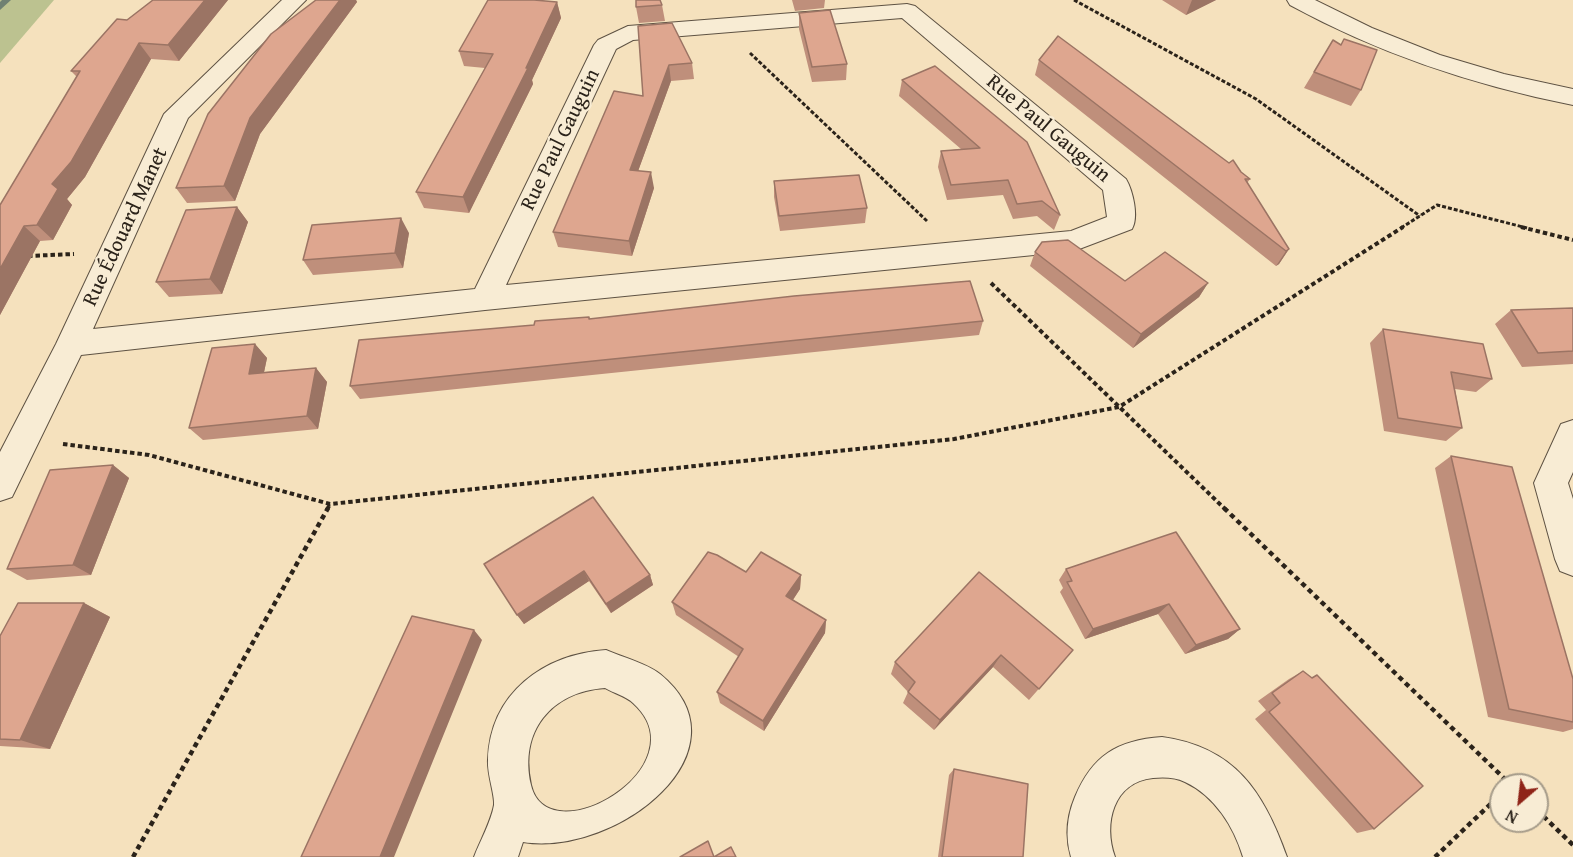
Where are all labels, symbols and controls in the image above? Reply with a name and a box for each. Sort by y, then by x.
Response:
street label: Rue Paul Gauguin [516,65,606,215]
street label: Rue Paul Gauguin [981,70,1115,188]
street label: Rue Édouard Manet [78,144,174,310]
north arrow [1489,773,1549,833]
text: N [1501,804,1522,830]

